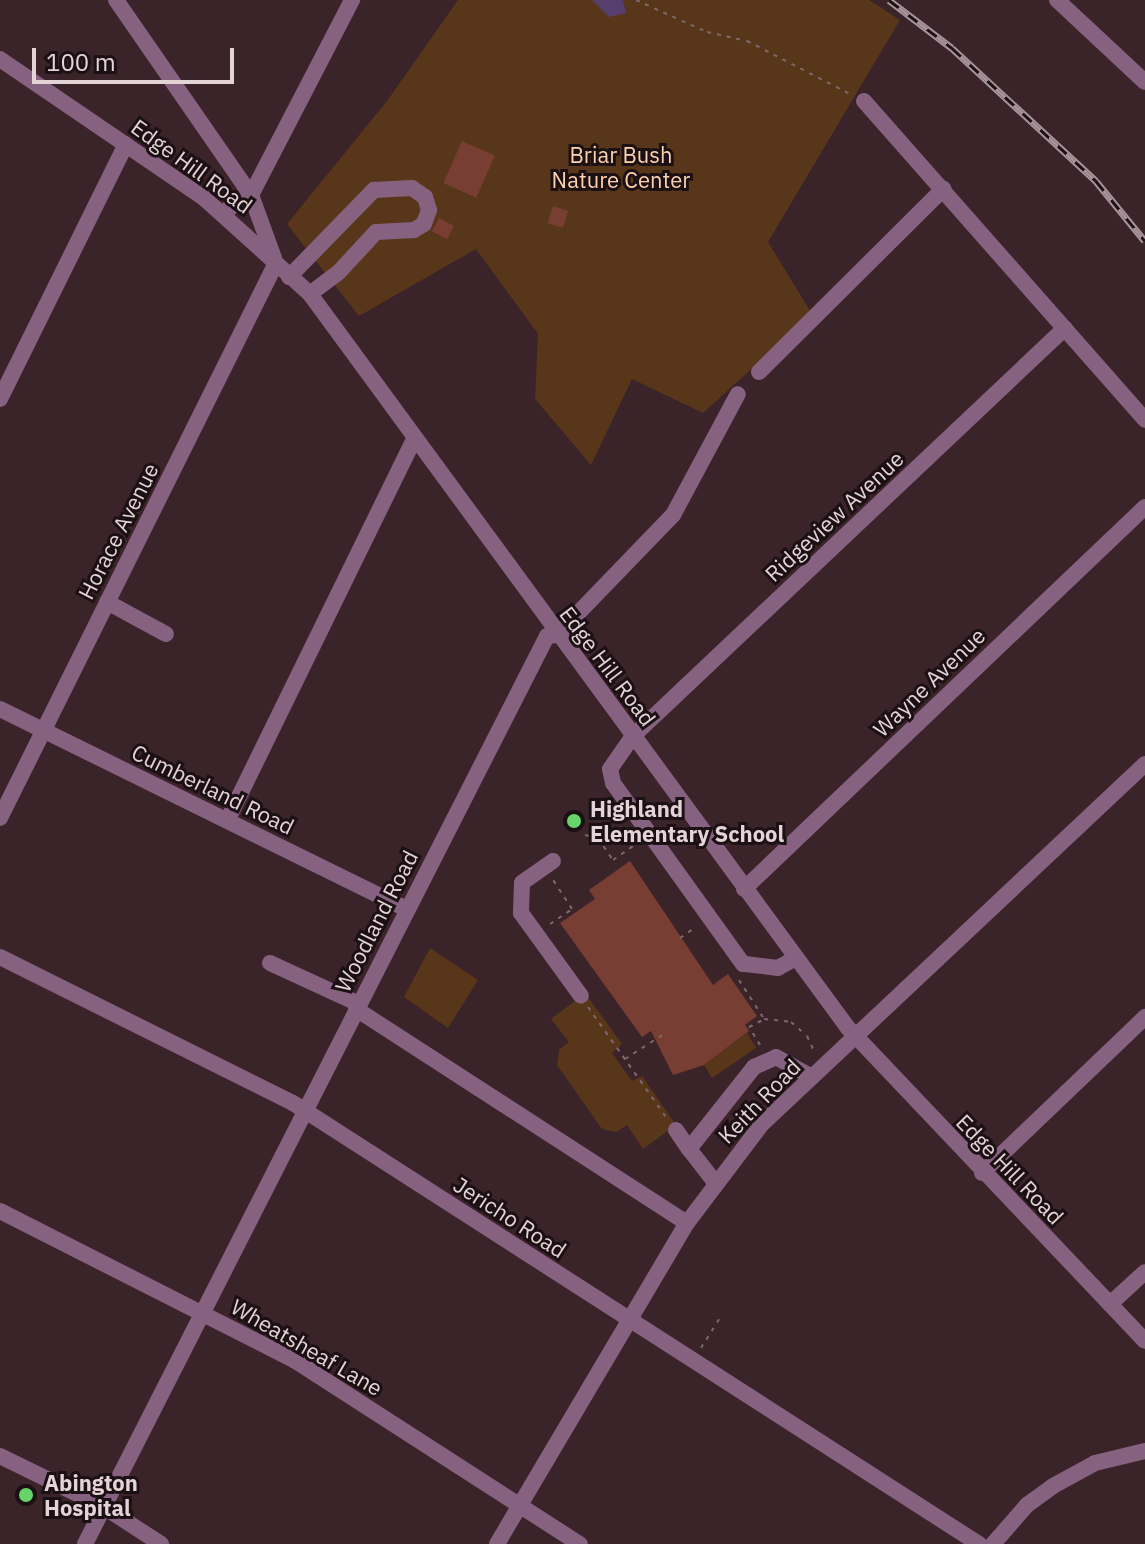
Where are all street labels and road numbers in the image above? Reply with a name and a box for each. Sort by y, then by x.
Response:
street label: Edge Hill Road [126,113,258,219]
street label: Ridgeview Avenue [759,445,909,587]
street label: Horace Avenue [72,459,164,603]
street label: Edge Hill Road [554,601,662,731]
street label: Wayne Avenue [868,622,990,742]
street label: Cumberland Road [128,738,298,840]
street label: Woodland Road [329,846,423,996]
street label: Keith Road [712,1053,806,1149]
street label: Edge Hill Road [951,1108,1069,1230]
street label: Jericho Road [449,1171,571,1263]
street label: Wheatsheaf Lane [227,1293,387,1401]

